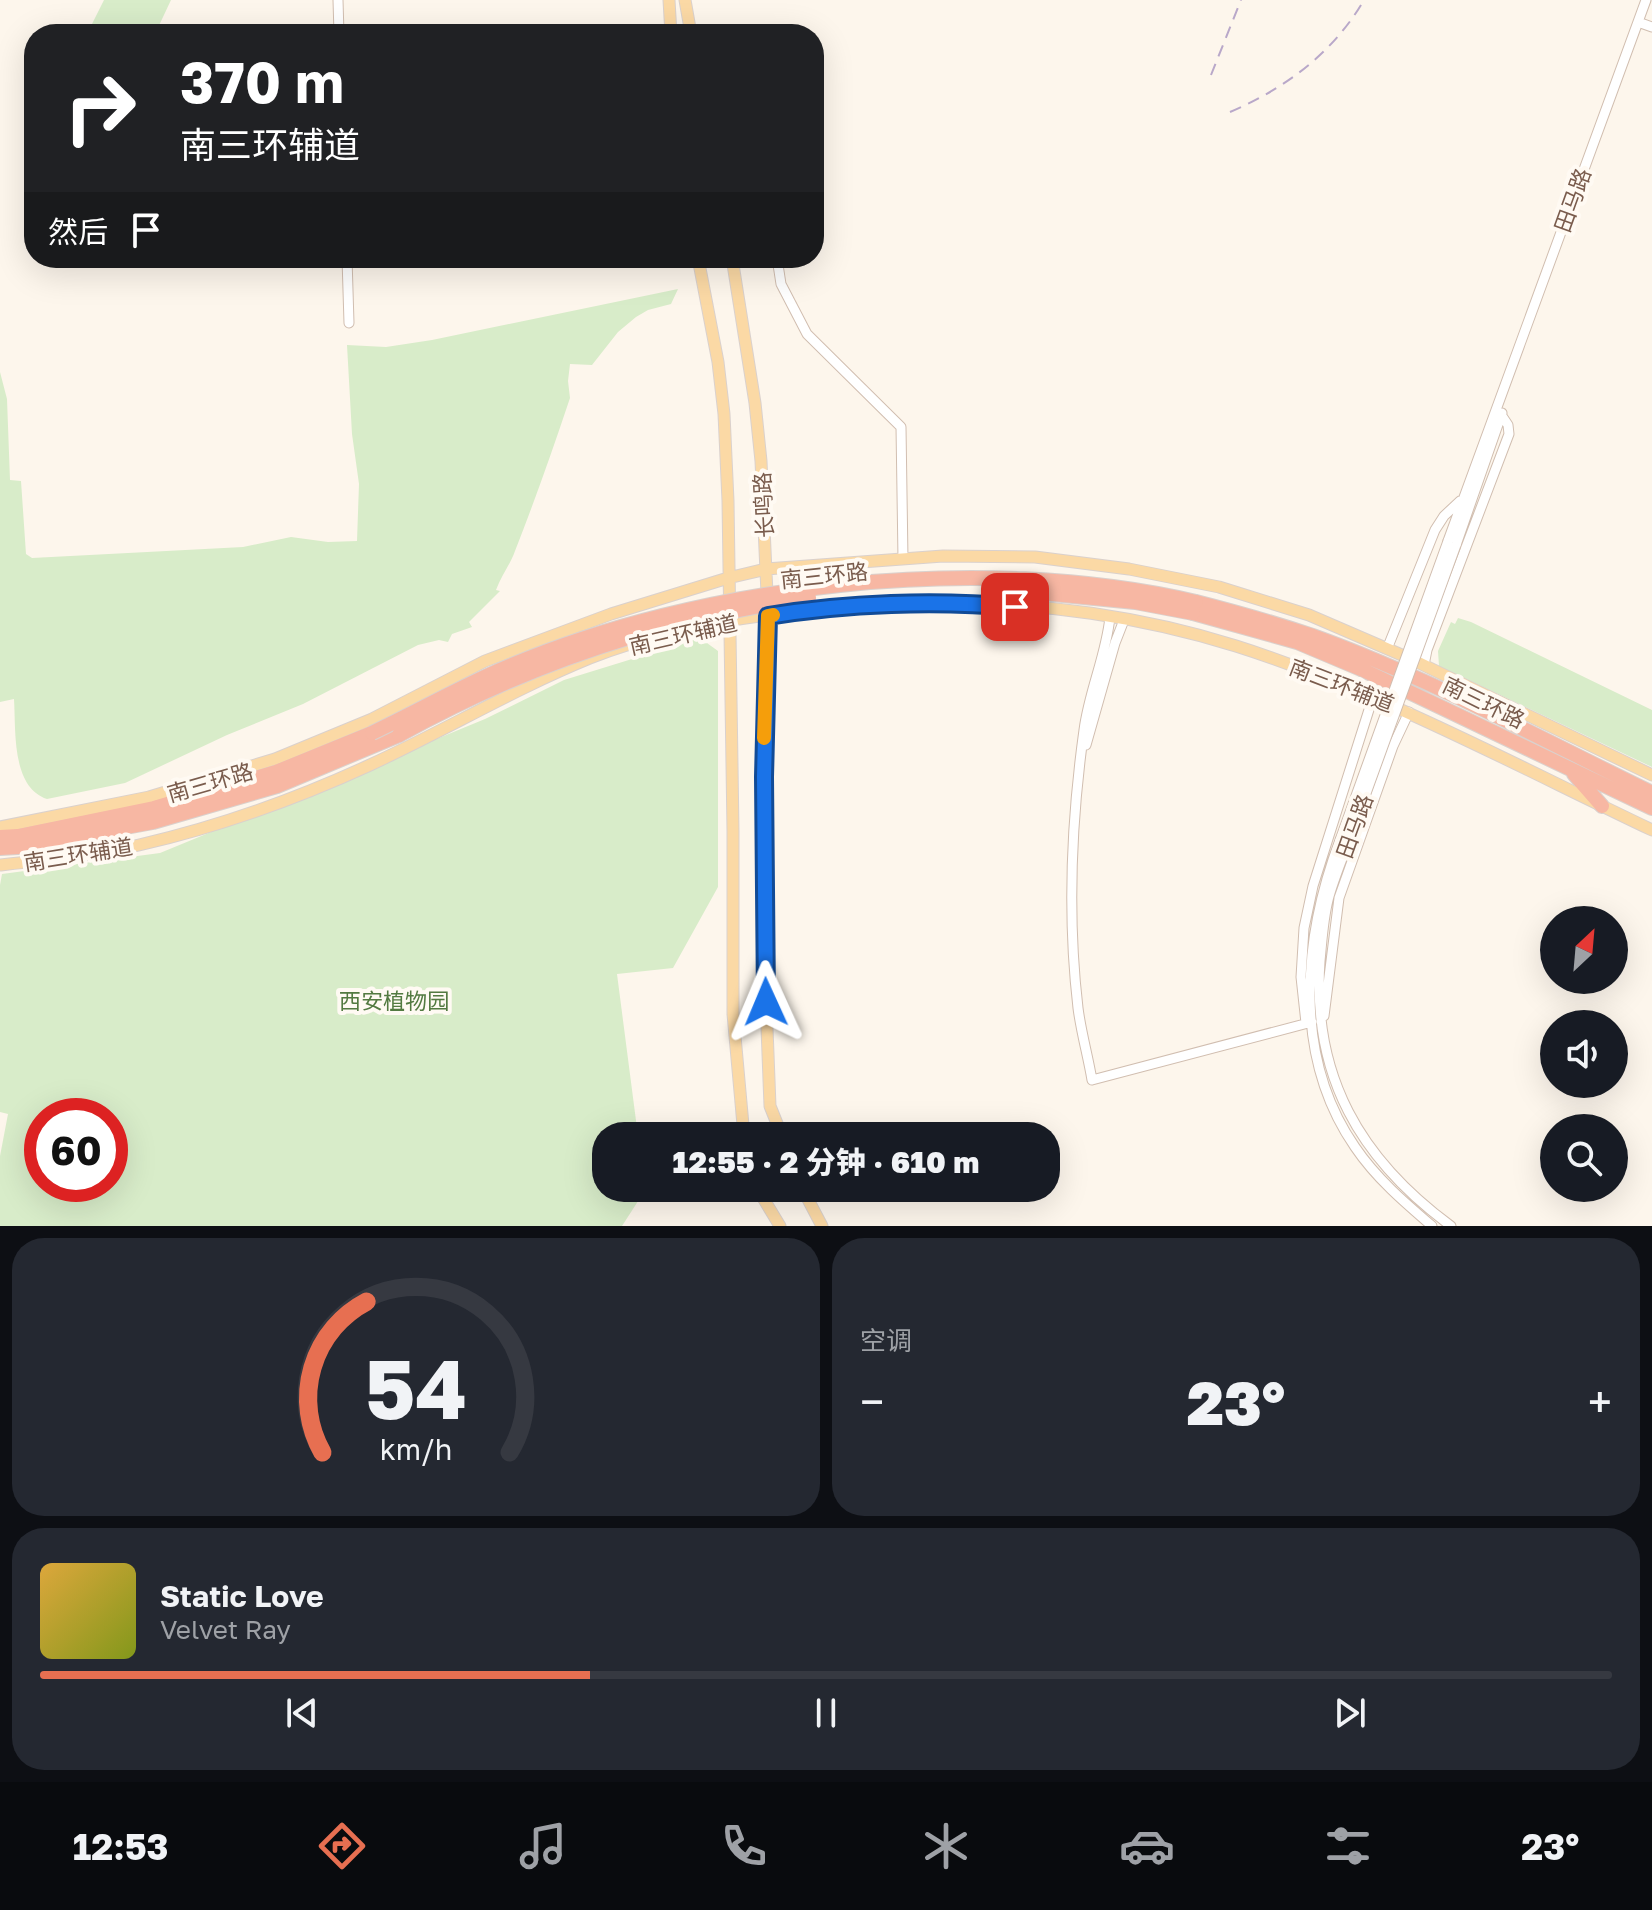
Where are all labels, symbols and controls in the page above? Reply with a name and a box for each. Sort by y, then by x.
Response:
text: 370 m [180,48,344,115]
icon: right [48,56,152,160]
text: 南三环辅道 [180,123,360,166]
street label: 田马路 [1548,164,1596,236]
icon: arrive [124,208,168,252]
text: 然后 [48,214,108,250]
street label: 长鸣路 [748,471,778,539]
street label: 南三环路 [779,557,869,593]
pin [981,573,1049,641]
icon: arrive [993,585,1037,629]
street label: 南三环辅道 [626,608,740,660]
street label: 南三环辅道 [1286,653,1398,717]
street label: 南三环路 [1439,671,1529,733]
street label: 南三环路 [164,757,256,807]
street label: 田马路 [1330,790,1378,862]
street label: 南三环辅道 [22,832,134,876]
north arrow [1540,906,1628,994]
map controls [1540,906,1628,1202]
position arrow [724,960,808,1044]
park label: 西安植物园 [339,987,449,1014]
button: sound [1540,1010,1628,1098]
speed limit sign: 60 [24,1098,128,1202]
button: search [1540,1114,1628,1202]
text: 12:55 · 2 分钟 · 610 m [673,1144,979,1180]
text: 空调 [860,1325,912,1356]
text: 54 [365,1337,467,1437]
text: 23° [1187,1366,1285,1438]
text: − [860,1375,884,1428]
text: + [1588,1375,1612,1428]
text: km/h [380,1432,452,1466]
text: Static Love [160,1578,324,1614]
text: Velvet Ray [160,1614,291,1645]
icon: previous [280,1691,324,1735]
icon: pause [804,1691,848,1735]
icon: next [1328,1691,1372,1735]
icon: directions [314,1818,370,1874]
icon: music [515,1818,571,1874]
icon: phone [716,1818,772,1874]
icon: climate [918,1818,974,1874]
icon: car [1119,1818,1175,1874]
icon: filters [1320,1818,1376,1874]
text: 12:53 [73,1825,169,1868]
text: 23° [1521,1825,1579,1868]

